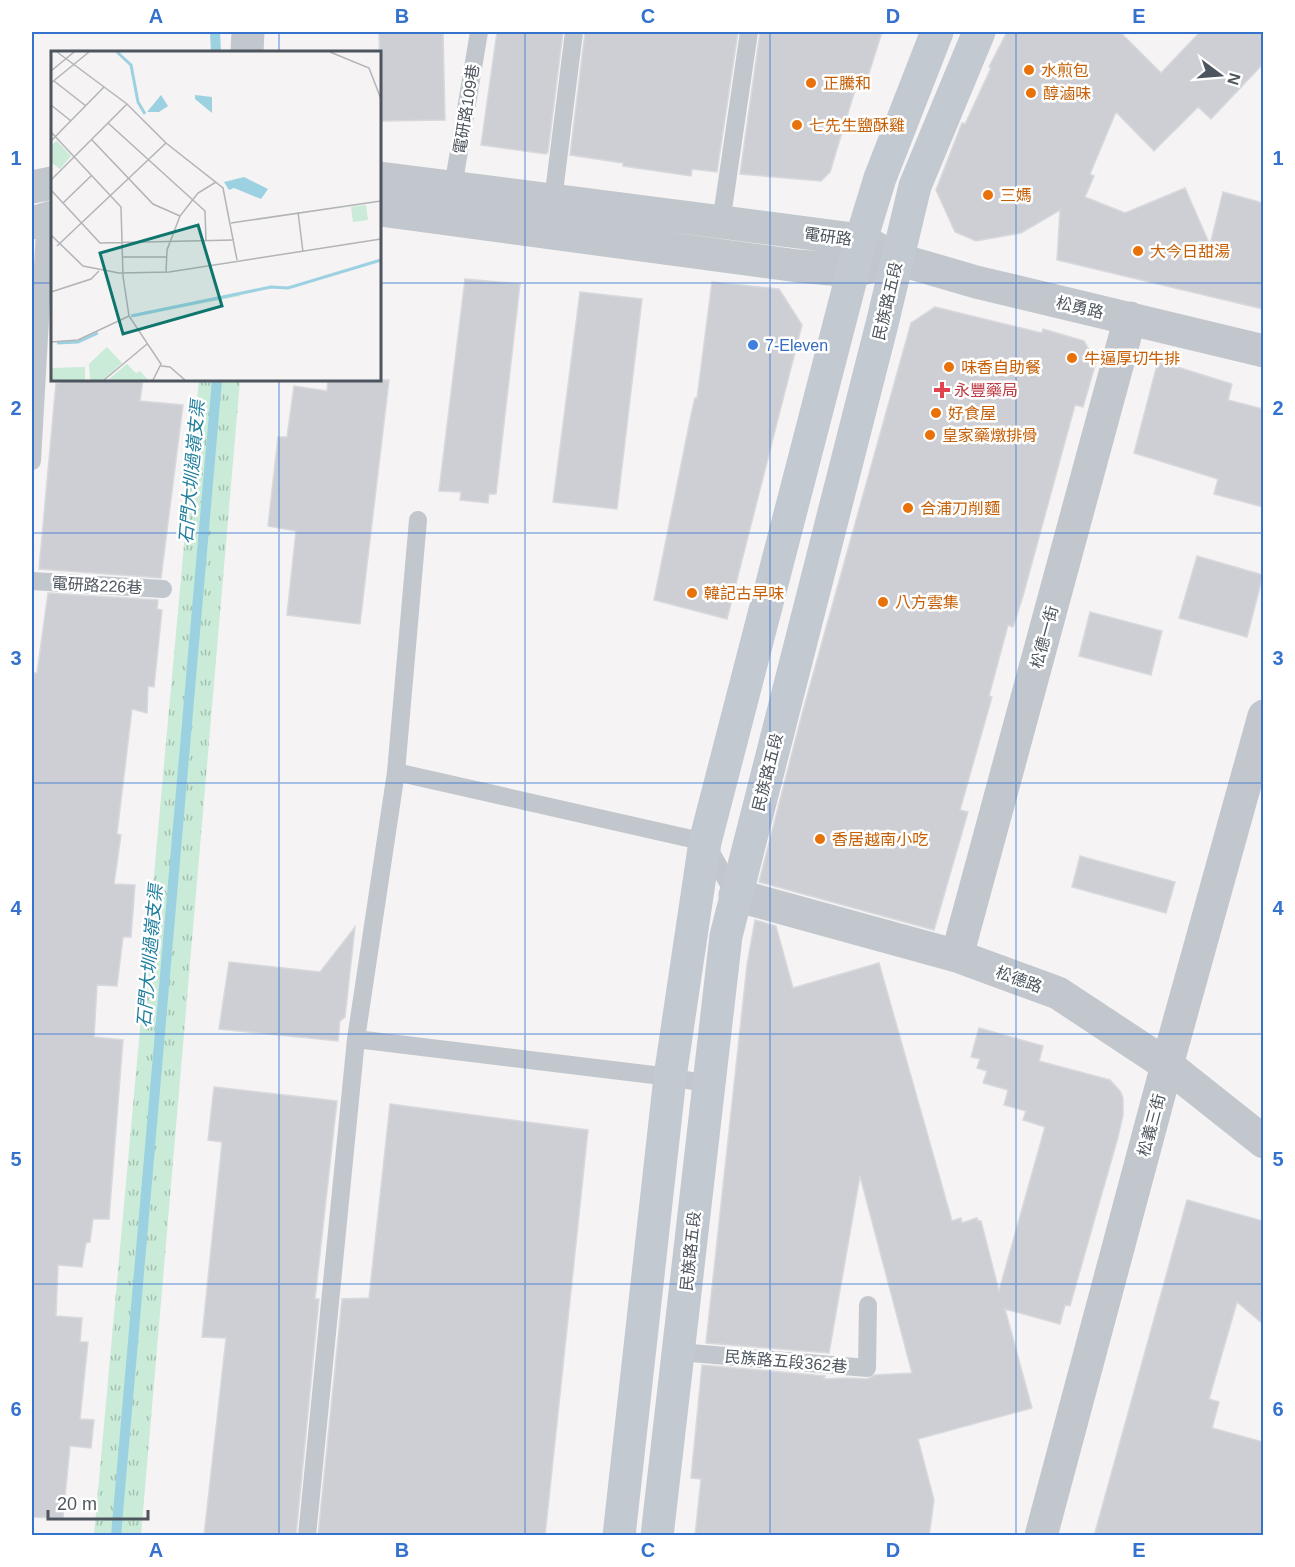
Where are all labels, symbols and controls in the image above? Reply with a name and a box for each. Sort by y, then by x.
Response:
text: A [149,5,163,27]
text: B [395,5,409,27]
text: C [641,5,655,27]
text: D [886,5,900,27]
text: E [1132,5,1146,27]
north arrow [1190,45,1250,105]
inset map [51,51,381,381]
place label: 水煎包 [1041,62,1089,79]
street label: 電研路109巷 [451,63,482,155]
marker: 水煎包 [1022,63,1036,77]
text: N [1224,71,1244,87]
place label: 正騰和 [823,75,871,92]
marker: 正騰和 [804,76,818,90]
place label: 醇滷味 [1043,85,1091,102]
marker: 醇滷味 [1024,86,1038,100]
place label: 七先生鹽酥雞 [809,117,905,134]
marker: 七先生鹽酥雞 [790,118,804,132]
text: 1 [10,147,22,169]
text: 1 [1272,147,1284,169]
place label: 三媽 [1000,187,1032,204]
marker: 三媽 [981,188,995,202]
street label: 電研路 [803,225,853,248]
place label: 大今日甜湯 [1150,243,1230,260]
marker: 大今日甜湯 [1131,244,1145,258]
street label: 民族路五段 [870,260,905,342]
street label: 松勇路 [1055,294,1105,321]
place label: 7-Eleven [765,337,828,354]
marker: 7-Eleven [746,338,760,352]
place label: 牛逼厚切牛排 [1084,350,1180,367]
marker: 牛逼厚切牛排 [1065,351,1079,365]
place label: 味香自助餐 [961,359,1041,376]
marker: 味香自助餐 [942,360,956,374]
place label: 永豐藥局 [954,382,1018,399]
marker: 永豐藥局 [935,383,949,397]
water label: 石門大圳過嶺支渠 [176,396,208,545]
text: 2 [10,397,22,419]
text: 2 [1272,397,1284,419]
place label: 好食屋 [948,405,996,422]
marker: 好食屋 [929,406,943,420]
place label: 皇家藥燉排骨 [942,427,1038,444]
marker: 皇家藥燉排骨 [923,428,937,442]
place label: 合浦刀削麵 [920,500,1000,517]
marker: 合浦刀削麵 [901,501,915,515]
street label: 電研路226巷 [51,575,143,596]
place label: 韓記古早味 [704,585,784,602]
marker: 韓記古早味 [685,586,699,600]
place label: 八方雲集 [895,594,959,611]
marker: 八方雲集 [876,595,890,609]
street label: 松德一街 [1028,604,1061,670]
text: 3 [10,647,22,669]
text: 3 [1272,647,1284,669]
street label: 民族路五段 [750,731,785,813]
place label: 香居越南小吃 [832,831,928,848]
marker: 香居越南小吃 [813,832,827,846]
water label: 石門大圳過嶺支渠 [134,880,166,1029]
text: 4 [10,897,22,919]
text: 4 [1272,897,1284,919]
street label: 松德路 [993,963,1044,996]
street label: 松義三街 [1135,1092,1168,1158]
text: 5 [10,1148,22,1170]
text: 5 [1272,1148,1284,1170]
street label: 民族路五段 [678,1210,703,1292]
street label: 民族路五段362巷 [724,1348,848,1375]
text: 6 [10,1398,22,1420]
text: 6 [1272,1398,1284,1420]
scale bar [48,1483,148,1521]
text: 20 m [57,1494,97,1514]
text: A [149,1539,163,1561]
text: B [395,1539,409,1561]
text: C [641,1539,655,1561]
text: D [886,1539,900,1561]
text: E [1132,1539,1146,1561]

